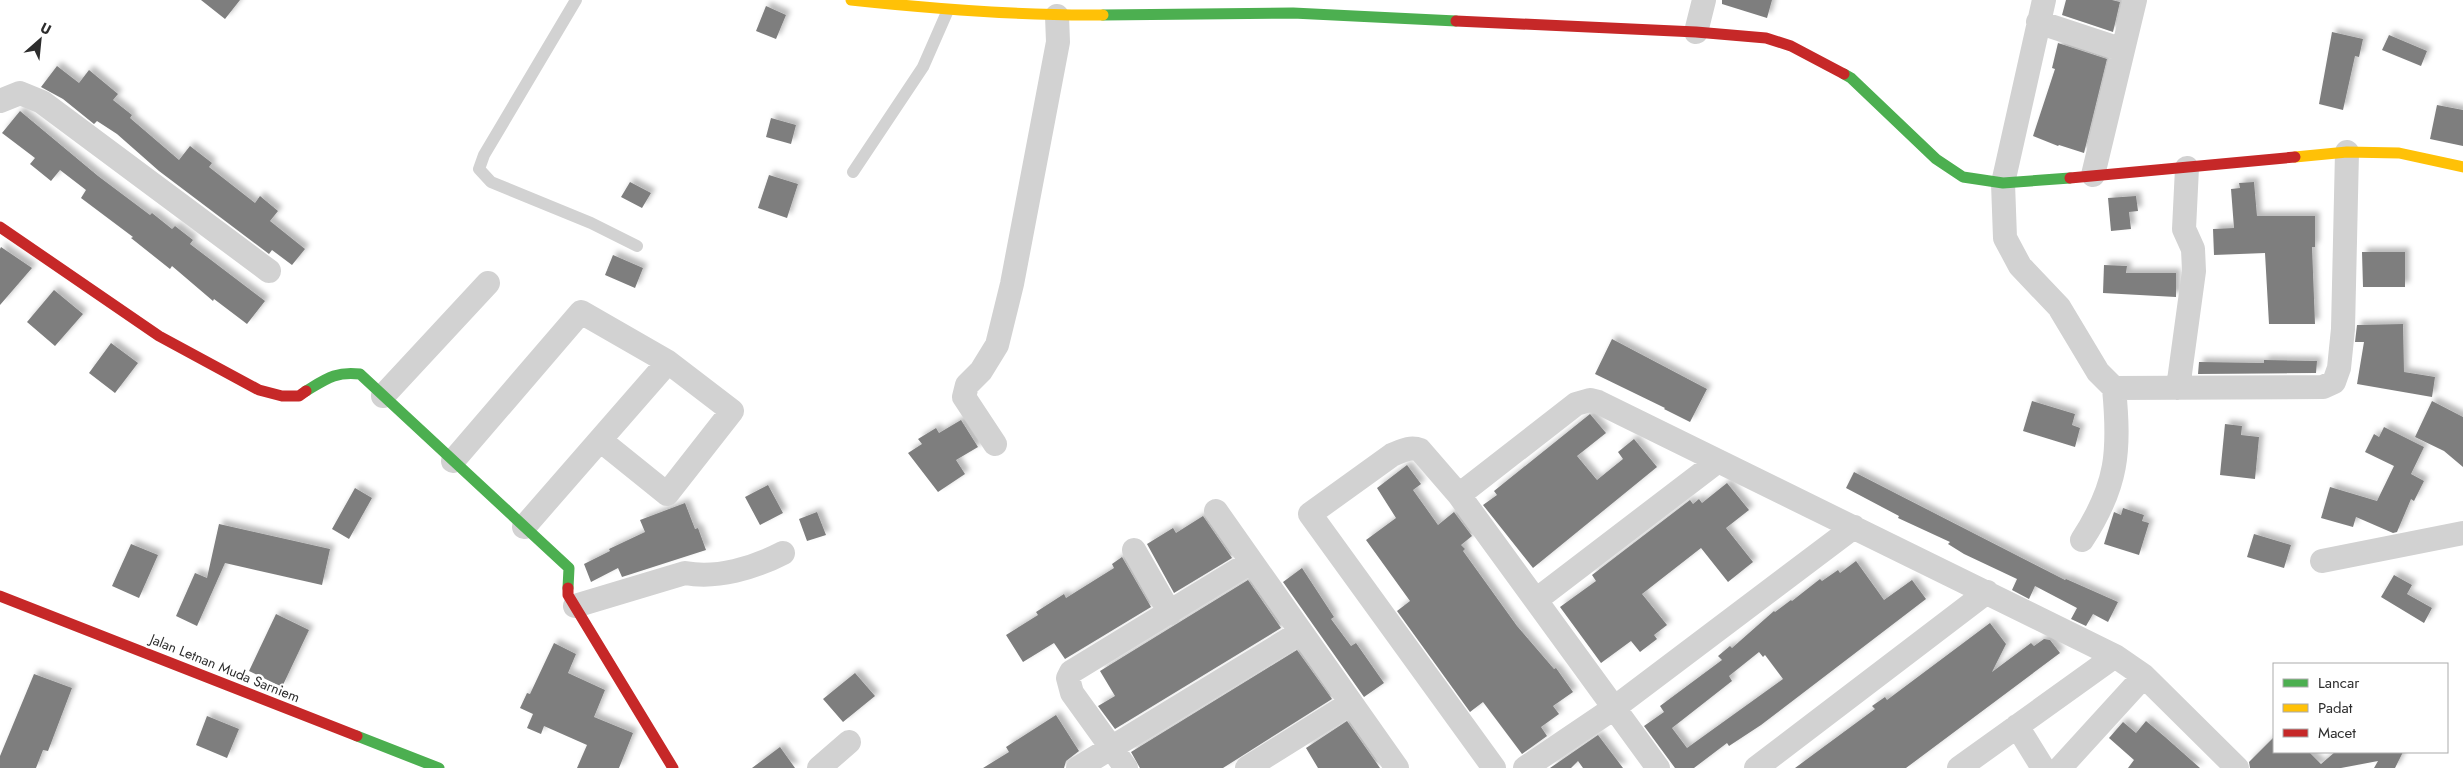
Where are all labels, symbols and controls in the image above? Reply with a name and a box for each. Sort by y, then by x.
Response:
north arrow [15,15,65,65]
text: U [37,17,55,40]
street label: Jalan Letnan Muda Sarniem [145,628,303,707]
legend [2273,663,2448,753]
text: Lancar [2318,672,2360,694]
text: Padat [2318,697,2353,719]
text: Macet [2318,722,2356,744]

